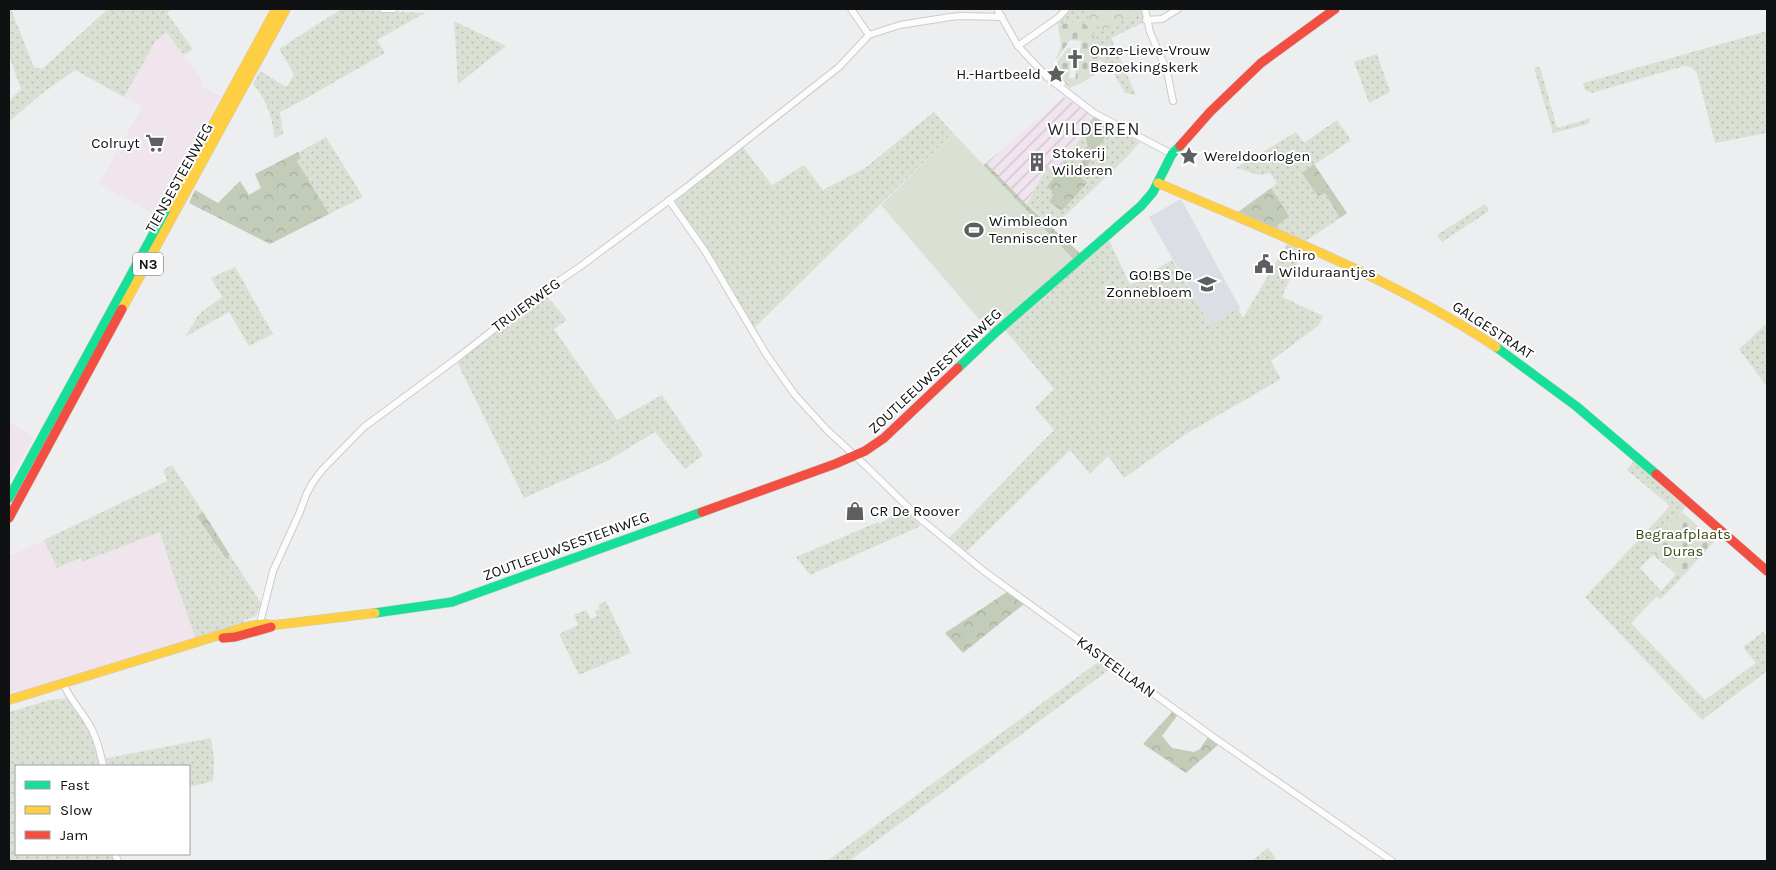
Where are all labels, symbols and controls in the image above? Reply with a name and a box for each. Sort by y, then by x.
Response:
place label: Onze-Lieve-Vrouw Bezoekingskerk [1090,41,1210,76]
church icon: Onze-Lieve-Vrouw Bezoekingskerk [1064,48,1086,70]
place icon: H.-Hartbeeld [1045,63,1067,85]
place label: H.-Hartbeeld [956,65,1041,83]
district label: WILDEREN [1048,118,1141,140]
street label: TIENSESTEENWEG [141,120,217,236]
supermarket icon: Colruyt [144,132,166,154]
place label: Colruyt [91,134,140,152]
place label: Stokerij Wilderen [1052,144,1113,179]
place icon: Wereldoorlogen [1178,145,1200,167]
place label: Wereldoorlogen [1204,147,1310,165]
building icon: Stokerij Wilderen [1026,151,1048,173]
place label: Wimbledon Tenniscenter [989,212,1077,247]
sports icon: Wimbledon Tenniscenter [963,219,985,241]
place label: Chiro Wilduraantjes [1279,246,1376,281]
road number: N3 [133,252,163,276]
public building icon: Chiro Wilduraantjes [1253,253,1275,275]
place label: GO!BS De Zonnebloem [1106,266,1192,301]
school or university icon: GO!BS De Zonnebloem [1196,273,1218,295]
street label: TRUIERWEG [488,274,564,336]
street label: GALGESTRAAT [1449,297,1537,363]
street label: ZOUTLEEUWSESTEENWEG [865,305,1005,437]
shop icon: CR De Roover [844,500,866,522]
place label: CR De Roover [870,502,960,520]
street label: ZOUTLEEUWSESTEENWEG [480,508,652,584]
park label: Begraafplaats Duras [1635,525,1731,560]
street label: KASTEELLAAN [1073,632,1159,702]
legend [15,765,190,855]
text: Fast [60,776,90,794]
text: Slow [60,801,92,819]
text: Jam [60,826,88,844]

